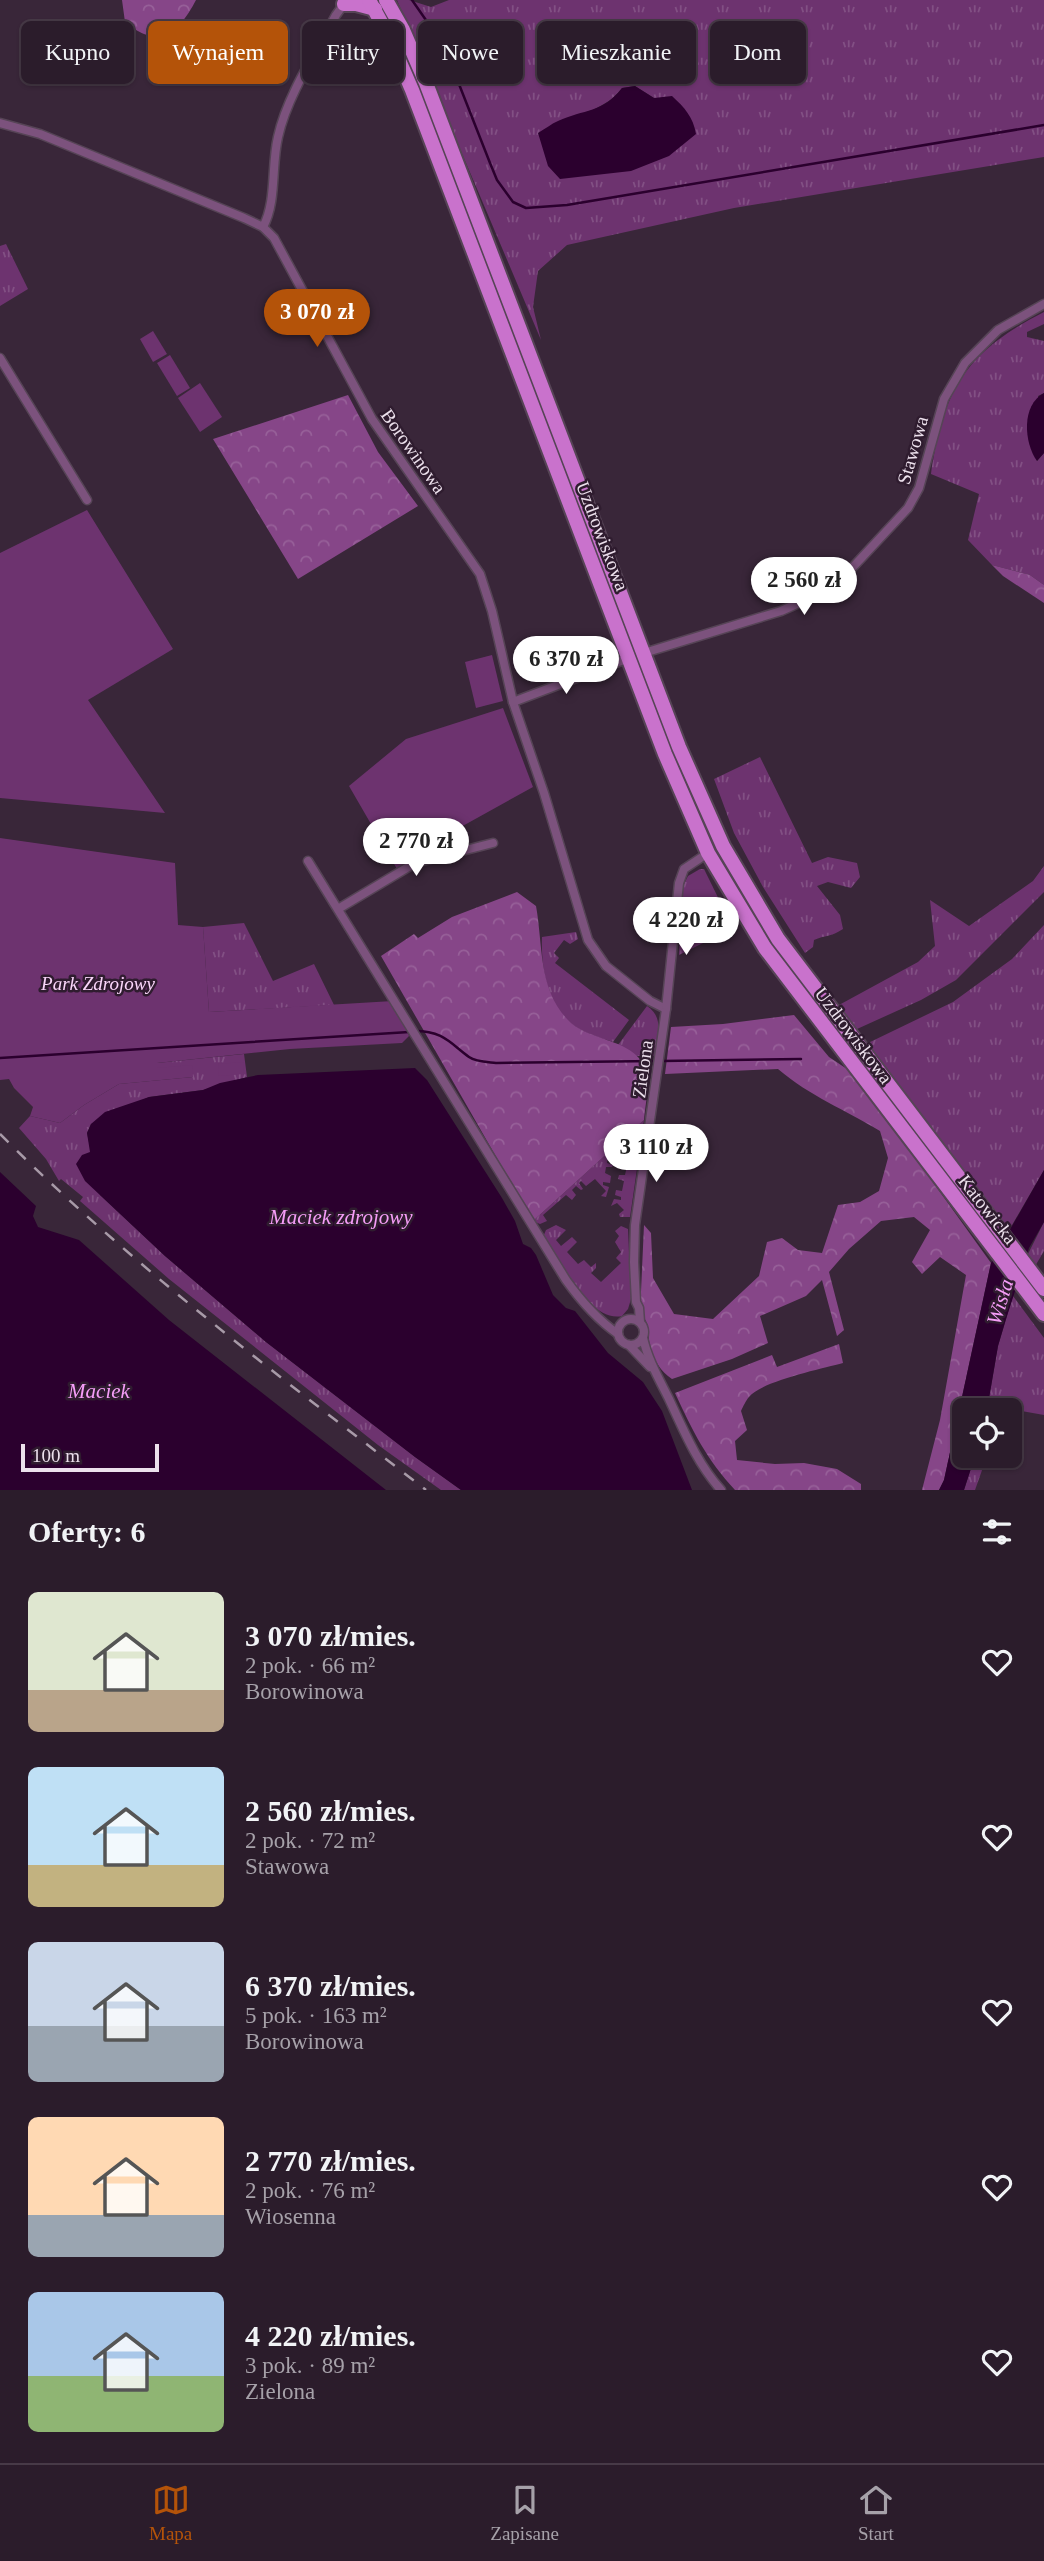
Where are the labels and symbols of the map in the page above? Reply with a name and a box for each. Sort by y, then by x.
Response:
pin: 3 070 zł [245,290,389,349]
street label: Borowinowa [377,405,451,498]
street label: Stawowa [893,413,932,487]
street label: Uzdrowiskowa [572,479,633,594]
pin: 2 560 zł [732,558,876,617]
pin: 6 370 zł [494,636,638,696]
pin: 2 770 zł [344,818,488,878]
pin: 4 220 zł [614,898,758,957]
park label: Park Zdrojowy [40,973,155,994]
street label: Uzdrowiskowa [811,983,897,1088]
street label: Zielona [628,1038,657,1099]
pin: 3 110 zł [584,1124,728,1184]
street label: Katowicka [954,1170,1022,1249]
water label: Maciek zdrojowy [268,1205,413,1229]
water label: Wisła [982,1276,1018,1328]
water label: Maciek [67,1379,131,1403]
scale bar [21,1441,159,1473]

